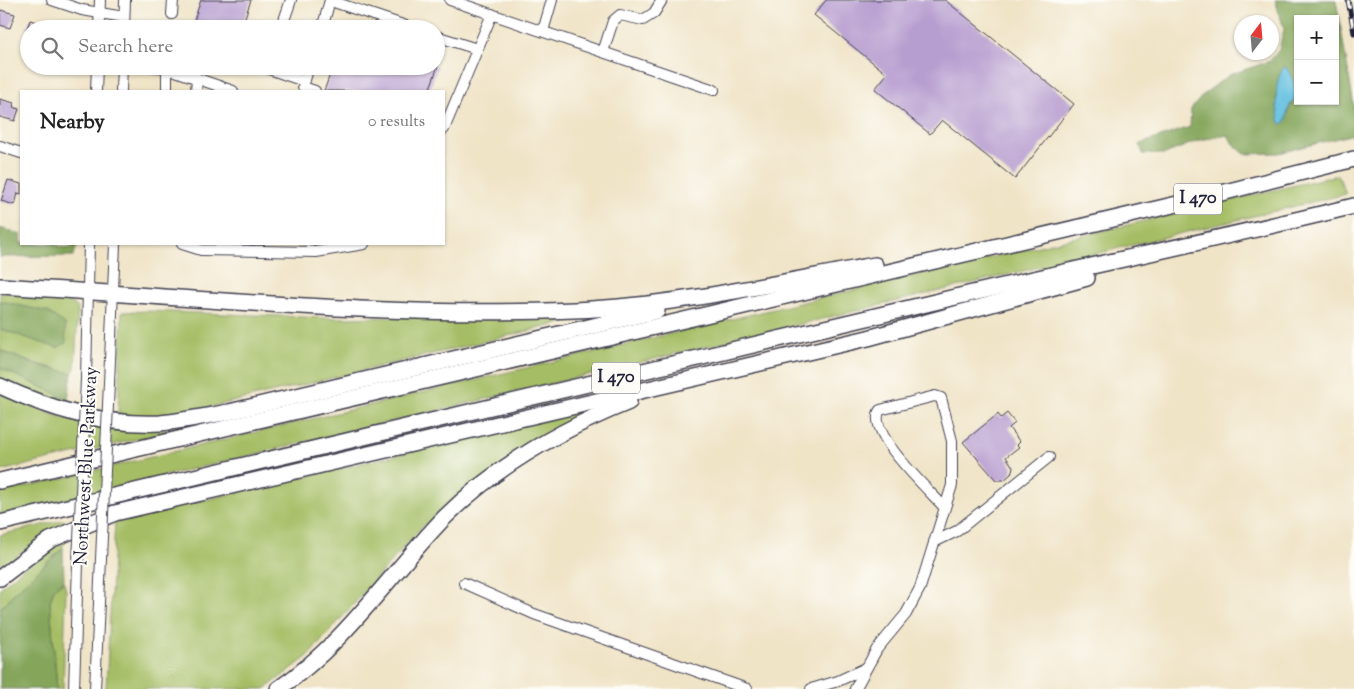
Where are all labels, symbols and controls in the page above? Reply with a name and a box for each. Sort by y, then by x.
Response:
north arrow [1234,15,1279,60]
map controls [1294,15,1339,105]
button: + [1294,15,1339,60]
search box [20,20,445,75]
icon: search [38,34,66,62]
text: Search here [78,34,173,61]
button: − [1294,60,1339,105]
text: Nearby [40,108,105,138]
text: 0 results [368,111,425,134]
road number: I 470 [1174,183,1222,214]
road number: I 470 [592,362,640,393]
street label: Northwest Blue Parkway [68,365,106,566]

